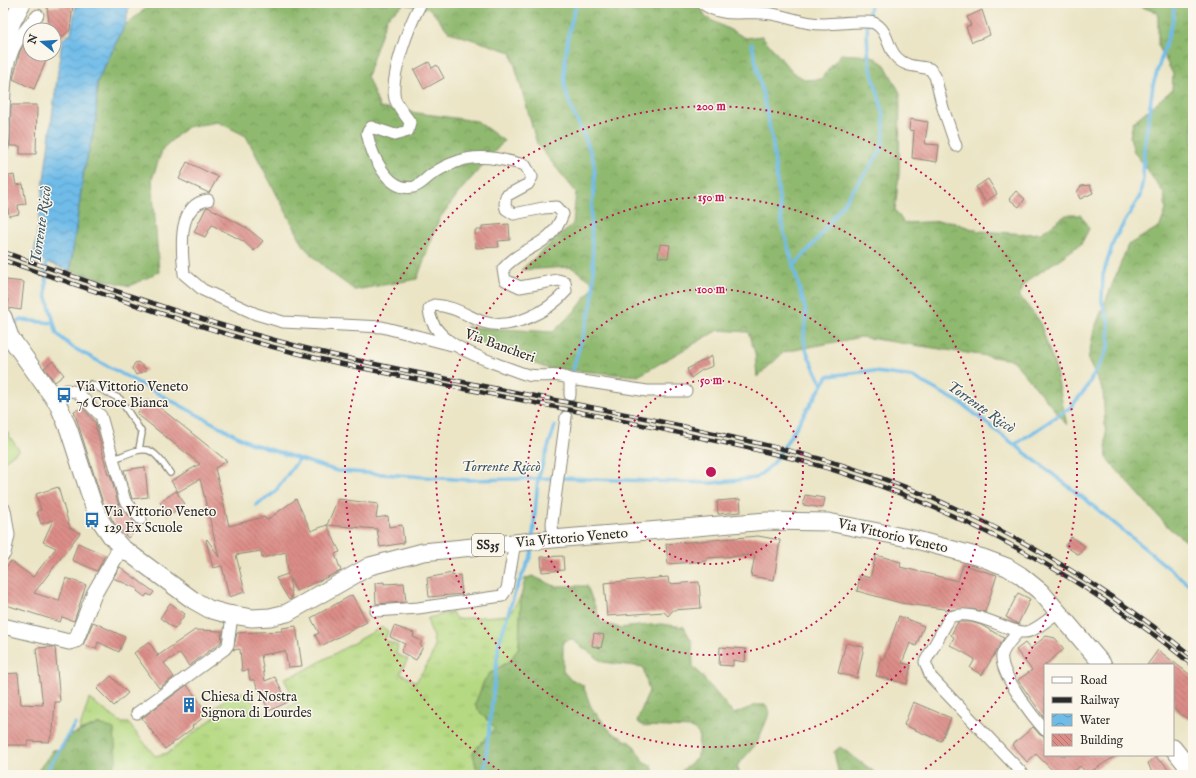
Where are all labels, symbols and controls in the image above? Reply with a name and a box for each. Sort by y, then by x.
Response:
north arrow [22,22,62,62]
text: N [25,32,42,47]
text: 200 m [696,99,726,114]
water label: Torrente Riccò [26,184,56,266]
text: 150 m [698,190,725,205]
text: 100 m [697,282,726,297]
street label: Via Bancheri [461,325,538,367]
text: 50 m [700,373,723,388]
water label: Torrente Riccò [943,376,1019,438]
place label: Via Vittorio Veneto 76 Croce Bianca [75,378,189,412]
bus stop icon: Via Vittorio Veneto 76 Croce Bianca [55,386,73,404]
water label: Torrente Riccò [461,457,541,476]
centre of rings [704,465,718,479]
place label: Via Vittorio Veneto 129 Ex Scuole [103,503,217,537]
bus stop icon: Via Vittorio Veneto 129 Ex Scuole [83,511,101,529]
street label: Via Vittorio Veneto [835,514,950,558]
street label: Via Vittorio Veneto [514,524,629,552]
road number: SS35 [472,534,504,556]
legend [1044,664,1174,756]
text: Road [1080,673,1108,688]
place label: Chiesa di Nostra Signora di Lourdes [201,688,312,722]
text: Railway [1080,693,1119,708]
building icon: Chiesa di Nostra Signora di Lourdes [180,696,198,714]
text: Water [1080,713,1111,728]
text: Building [1080,733,1124,748]

